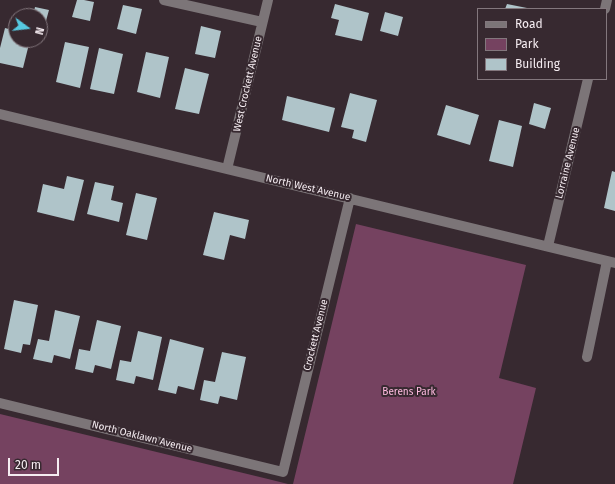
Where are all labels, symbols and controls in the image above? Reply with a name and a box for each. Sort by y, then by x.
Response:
north arrow [8,8,48,48]
legend [477,8,607,80]
text: Road [515,17,543,31]
text: N [32,26,46,36]
street label: West Crockett Avenue [231,35,265,133]
text: Park [515,37,539,51]
text: Building [515,57,560,71]
street label: Lorraine Avenue [553,126,583,200]
street label: North West Avenue [265,172,351,204]
street label: Crockett Avenue [301,298,331,372]
park label: Berens Park [382,386,436,398]
street label: North Oaklawn Avenue [90,419,194,455]
scale bar [10,450,61,476]
text: 20 m [15,458,41,472]

